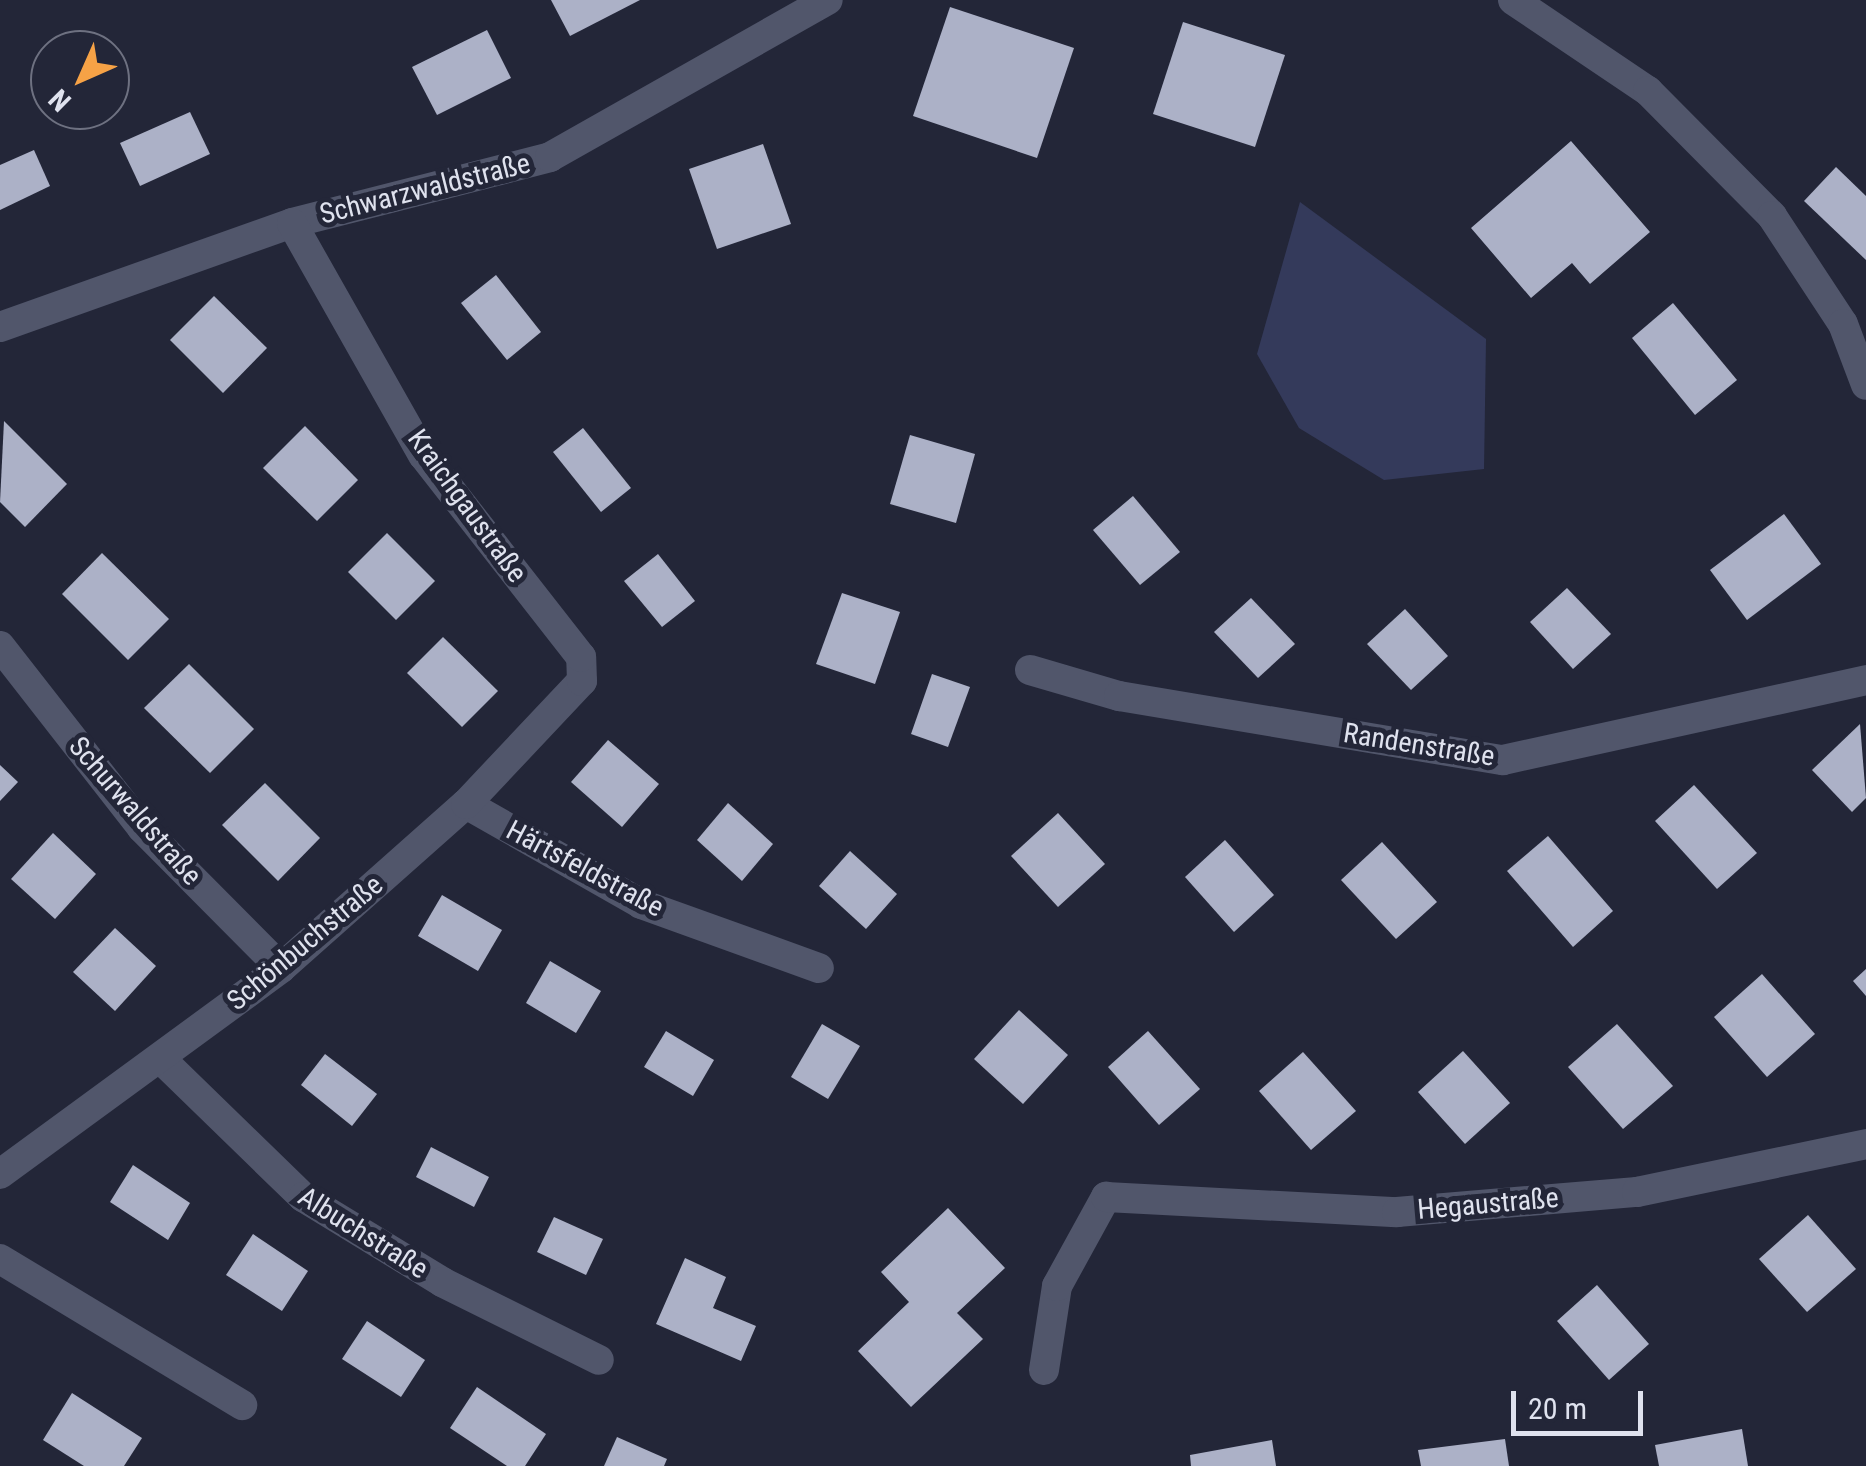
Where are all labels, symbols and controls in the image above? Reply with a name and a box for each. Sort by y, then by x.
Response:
north arrow [30,30,130,130]
text: N [42,82,78,118]
street label: Schwarzwaldstraße [316,147,534,231]
street label: Kraichgaustraße [400,423,534,589]
street label: Randenstraße [1341,716,1497,774]
street label: Schurwaldstraße [62,730,208,892]
street label: Härtsfeldstraße [501,814,669,924]
street label: Schönbuchstraße [220,868,390,1018]
street label: Albuchstraße [292,1180,434,1286]
street label: Hegaustraße [1416,1181,1560,1227]
scale bar [1516,1371,1648,1433]
text: 20 m [1528,1391,1587,1426]

